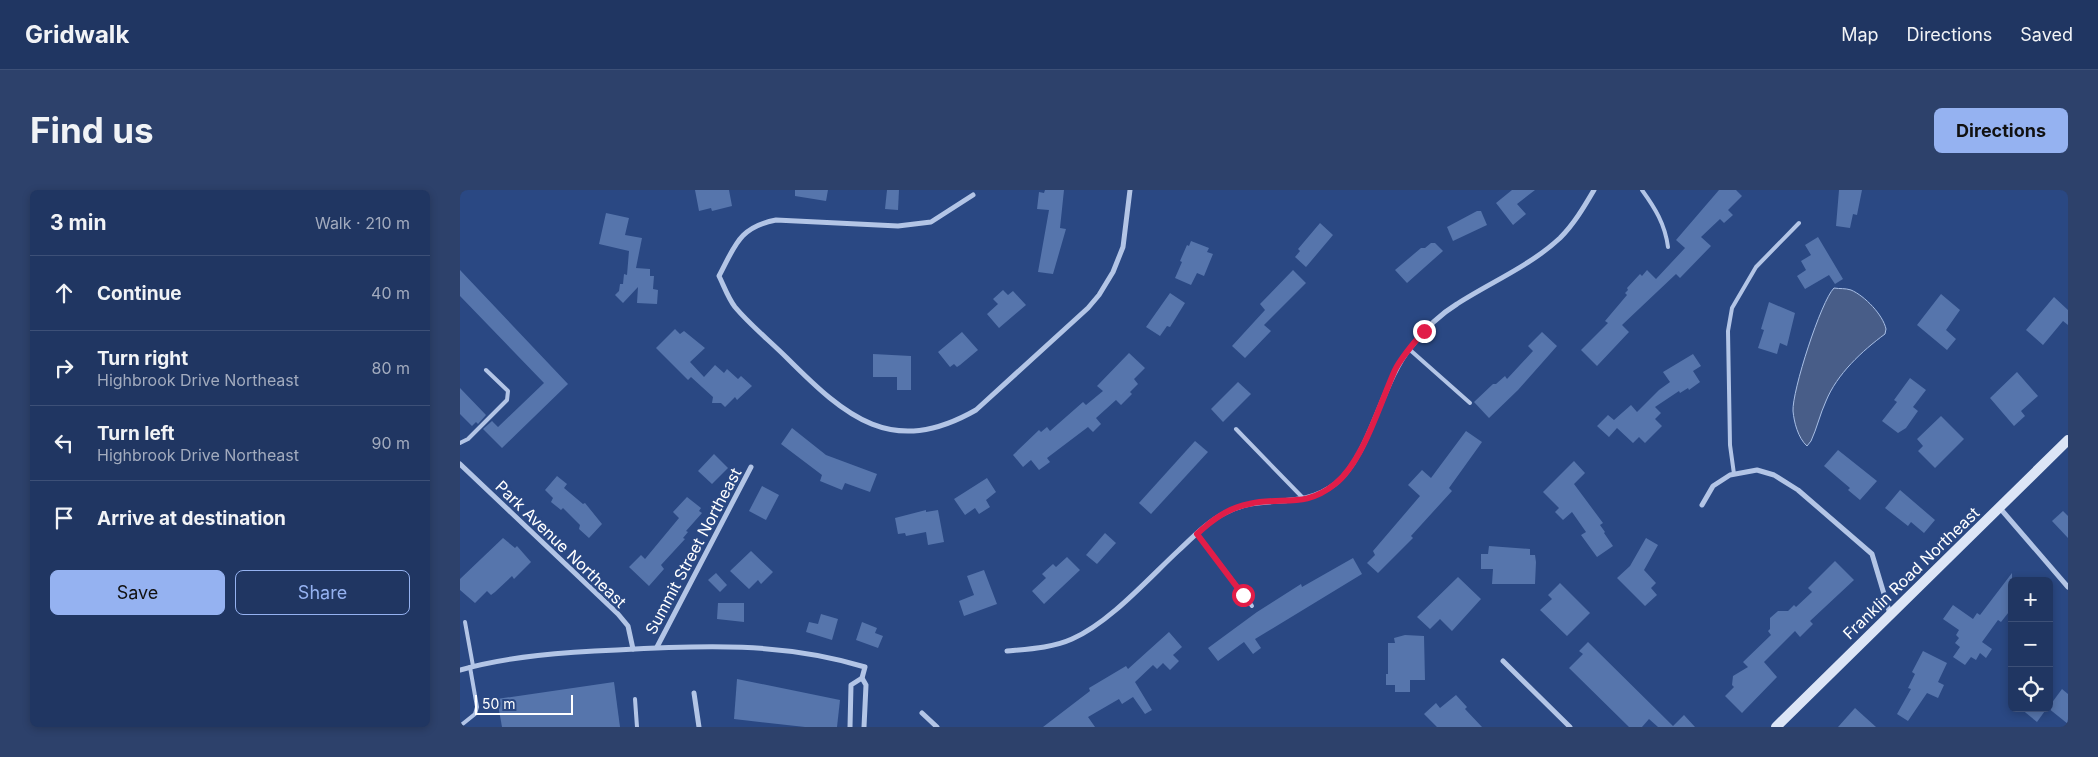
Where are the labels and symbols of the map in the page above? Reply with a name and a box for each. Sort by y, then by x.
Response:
route end [1413,320,1436,343]
street label: Summit Street Northeast [641,464,745,638]
street label: Park Avenue Northeast [491,476,631,612]
street label: Franklin Road Northeast [1839,503,1983,643]
route start [1232,584,1255,607]
scale bar [475,692,572,715]

